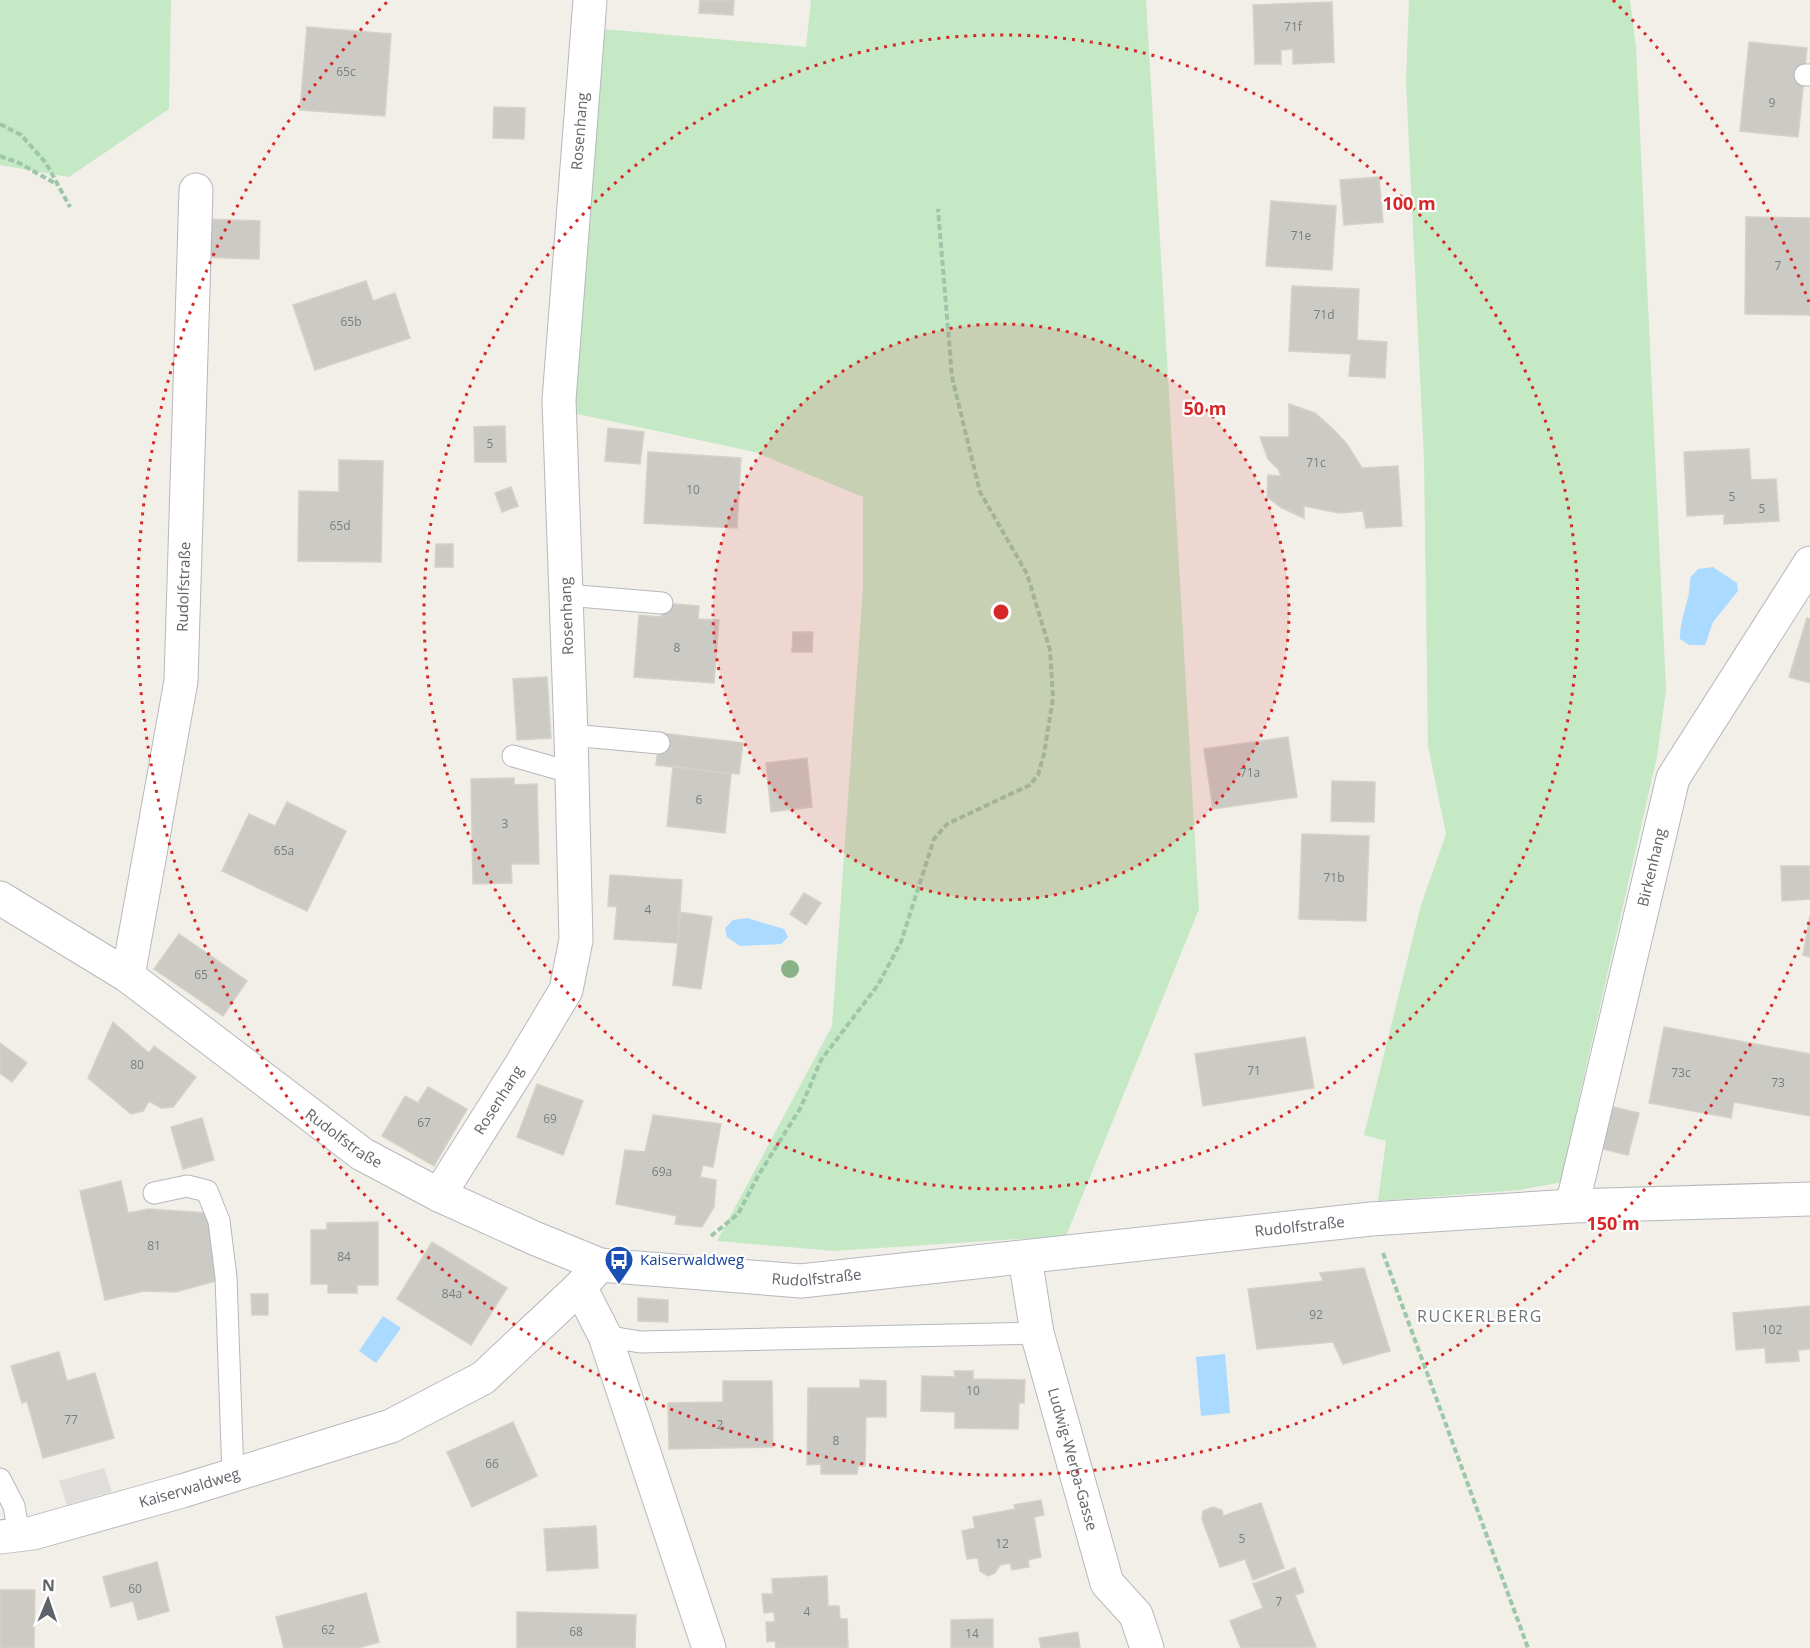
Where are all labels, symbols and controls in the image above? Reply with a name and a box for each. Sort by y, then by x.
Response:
house number: 71f [1284,18,1303,35]
house number: 65c [336,63,356,80]
street label: Rosenhang [566,92,592,171]
house number: 9 [1769,94,1776,111]
text: 100 m [1382,191,1436,215]
house number: 71e [1291,227,1311,244]
house number: 7 [1775,257,1782,274]
house number: 71d [1313,306,1335,323]
house number: 65b [340,313,362,330]
text: 50 m [1184,396,1226,420]
house number: 5 [487,435,494,452]
house number: 71c [1306,454,1326,471]
house number: 10 [686,481,700,498]
house number: 5 [1729,488,1736,505]
house number: 5 [1759,500,1766,517]
house number: 65d [329,517,351,534]
street label: Rudolfstraße [172,541,194,632]
street label: Rosenhang [555,577,577,655]
centre of rings [991,602,1011,622]
house number: 8 [674,639,681,656]
house number: 71a [1240,764,1260,781]
house number: 6 [696,791,703,808]
house number: 3 [502,815,509,832]
street label: Birkenhang [1632,826,1670,908]
house number: 65a [274,842,294,859]
house number: 71b [1323,869,1345,886]
house number: 4 [645,901,652,918]
house number: 65 [194,966,208,983]
house number: 80 [130,1056,144,1073]
street label: Rosenhang [469,1061,527,1138]
house number: 71 [1247,1062,1261,1079]
house number: 73c [1671,1064,1691,1081]
house number: 73 [1771,1074,1785,1091]
street label: Rudolfstraße [302,1103,386,1172]
house number: 69 [543,1110,557,1127]
house number: 67 [417,1114,431,1131]
house number: 69a [652,1163,672,1180]
street label: Rudolfstraße [1254,1211,1346,1241]
text: 150 m [1586,1211,1640,1235]
house number: 81 [147,1237,161,1254]
bus stop icon: Kaiserwaldweg [603,1244,635,1286]
house number: 84 [337,1248,351,1265]
place label: Kaiserwaldweg [640,1249,744,1269]
street label: Rudolfstraße [771,1263,862,1290]
house number: 84a [442,1285,462,1302]
district label: RUCKERLBERG [1417,1305,1543,1327]
house number: 92 [1309,1306,1323,1323]
house number: 102 [1762,1321,1782,1338]
house number: 10 [966,1382,980,1399]
street label: Ludwig-Werba-Gasse [1044,1385,1103,1533]
house number: 77 [64,1411,78,1428]
house number: 2 [717,1416,724,1433]
house number: 8 [833,1432,840,1449]
house number: 66 [485,1455,499,1472]
street label: Kaiserwaldweg [137,1463,242,1512]
house number: 5 [1239,1530,1246,1547]
house number: 12 [995,1535,1009,1552]
north arrow [18,1570,78,1630]
text: N [42,1574,55,1596]
house number: 60 [128,1580,142,1597]
house number: 7 [1276,1593,1283,1610]
house number: 4 [804,1603,811,1620]
house number: 62 [321,1621,335,1638]
house number: 68 [569,1623,583,1640]
house number: 14 [965,1625,979,1642]

